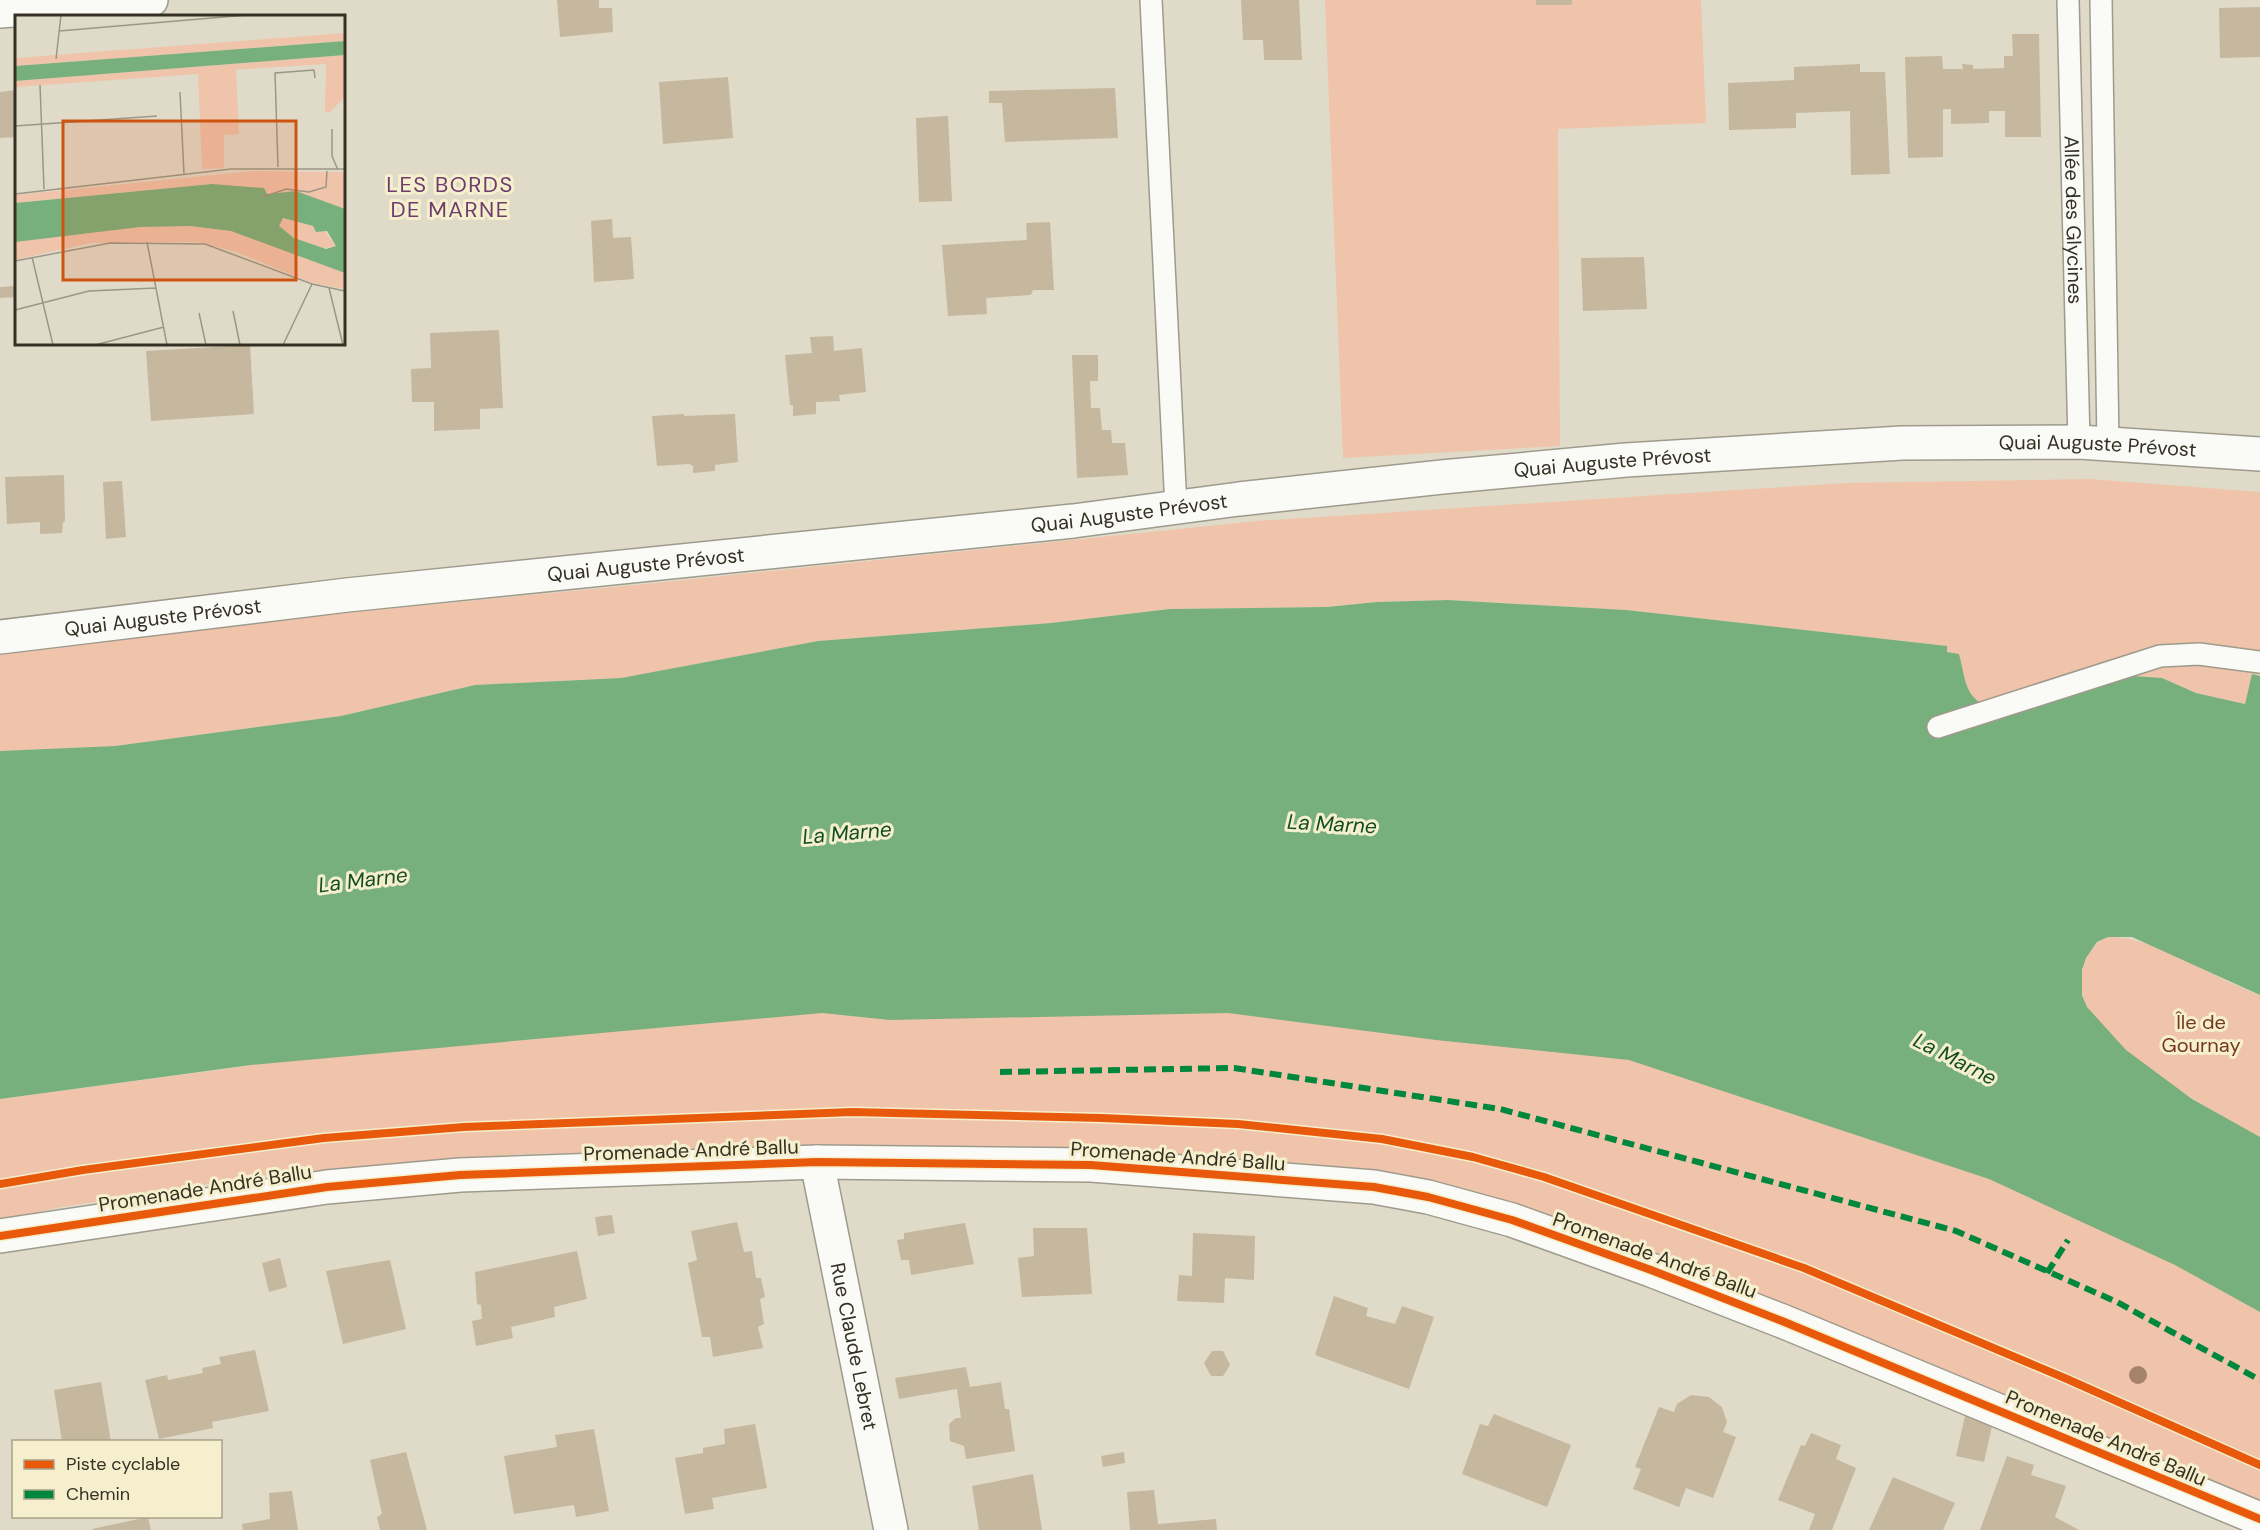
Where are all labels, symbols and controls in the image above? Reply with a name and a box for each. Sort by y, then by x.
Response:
inset map [15,15,345,345]
street label: Allée des Glycines [2058,135,2089,305]
district label: LES BORDS DE MARNE [386,170,514,224]
street label: Quai Auguste Prévost [1999,429,2198,463]
street label: Quai Auguste Prévost [1513,442,1712,483]
street label: Quai Auguste Prévost [1030,488,1229,538]
street label: Quai Auguste Prévost [546,542,746,588]
street label: Quai Auguste Prévost [63,592,263,642]
water label: La Marne [1286,808,1378,840]
water label: La Marne [801,815,893,851]
water label: La Marne [317,861,409,899]
park label: Île de Gournay [2161,1009,2241,1058]
water label: La Marne [1909,1026,2001,1092]
street label: Promenade André Ballu [583,1133,799,1167]
street label: Promenade André Ballu [1070,1136,1286,1176]
street label: Promenade André Ballu [97,1158,313,1218]
street label: Promenade André Ballu [1549,1206,1761,1304]
street label: Rue Claude Lebret [825,1260,884,1433]
street label: Promenade André Ballu [2002,1384,2210,1492]
legend [12,1440,222,1518]
text: Piste cyclable [66,1452,180,1476]
text: Chemin [66,1482,130,1506]

